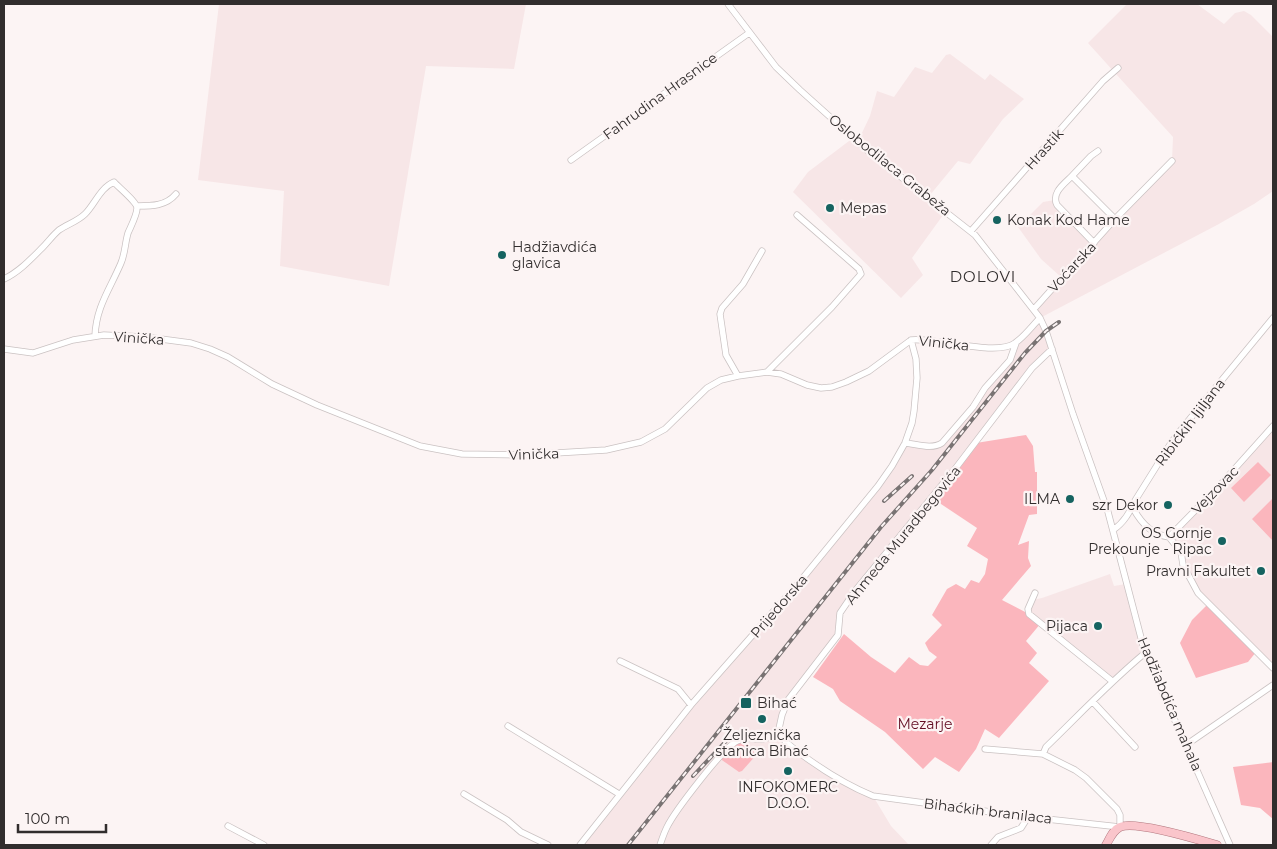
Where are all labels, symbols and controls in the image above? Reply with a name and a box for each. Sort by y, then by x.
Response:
street label: Fahrudina Hrasnice [599,48,721,144]
street label: Oslobodilaca Grabeža [825,110,955,220]
street label: Hrastik [1021,124,1068,173]
place label: Mepas [840,199,887,217]
marker: Mepas [824,202,836,214]
place label: Konak Kod Hame [1007,211,1130,229]
marker: Konak Kod Hame [991,214,1003,226]
place label: Hadžiavdića glavica [512,238,597,272]
street label: Voćarska [1044,238,1100,296]
marker: Hadžiavdića glavica [496,249,508,261]
district label: DOLOVI [950,267,1016,286]
street label: Vinička [113,327,165,349]
street label: Vinička [918,331,970,355]
street label: Ribićkih ljiljana [1151,375,1229,469]
street label: Vinička [508,444,560,464]
street label: Ahmeda Muradbegovića [841,462,965,608]
street label: Vejzovac [1188,462,1242,518]
place label: ILMA [1024,490,1061,508]
marker: ILMA [1064,493,1076,505]
place label: szr Dekor [1092,496,1158,514]
marker: szr Dekor [1162,499,1174,511]
place label: OS Gornje Prekounje - Ripac [1088,524,1212,558]
marker: OS Gornje Prekounje - Ripac [1216,535,1228,547]
place label: Pravni Fakultet [1146,562,1251,580]
marker: Pravni Fakultet [1255,565,1267,577]
street label: Prijedorska [746,570,812,642]
place label: Pijaca [1046,617,1088,635]
marker: Pijaca [1092,620,1104,632]
street label: Hadžiabdića mahala [1134,634,1206,774]
place label: Bihać [757,694,797,712]
marker: Bihać [739,696,753,710]
marker: Željeznička stanica Bihać [756,713,768,725]
park label: Mezarje [897,715,953,733]
place label: Željeznička stanica Bihać [715,726,809,760]
marker: INFOKOMERC D.O.O. [782,765,794,777]
place label: INFOKOMERC D.O.O. [738,778,838,812]
street label: Bihaćkih branilaca [923,794,1053,828]
scale bar [18,802,105,834]
text: 100 m [25,809,70,828]

